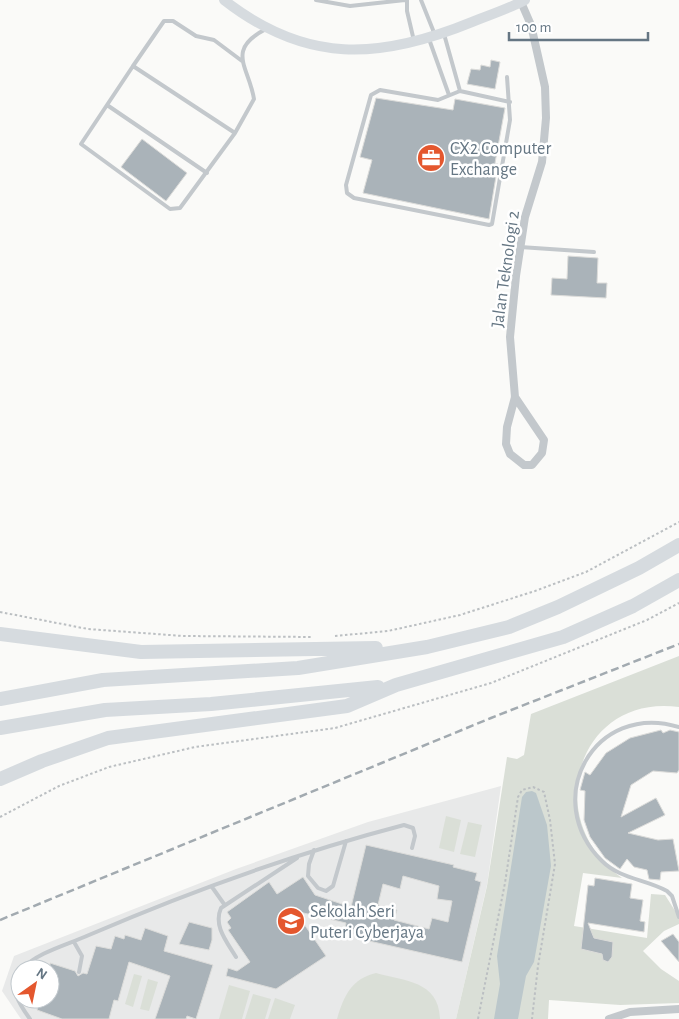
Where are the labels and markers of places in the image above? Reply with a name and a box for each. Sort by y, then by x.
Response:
place label: CX2 Computer Exchange [450,140,551,179]
office icon: CX2 Computer Exchange [416,143,446,173]
place label: Sekolah Seri Puteri Cyberjaya [310,903,424,942]
school or university icon: Sekolah Seri Puteri Cyberjaya [276,906,306,936]

